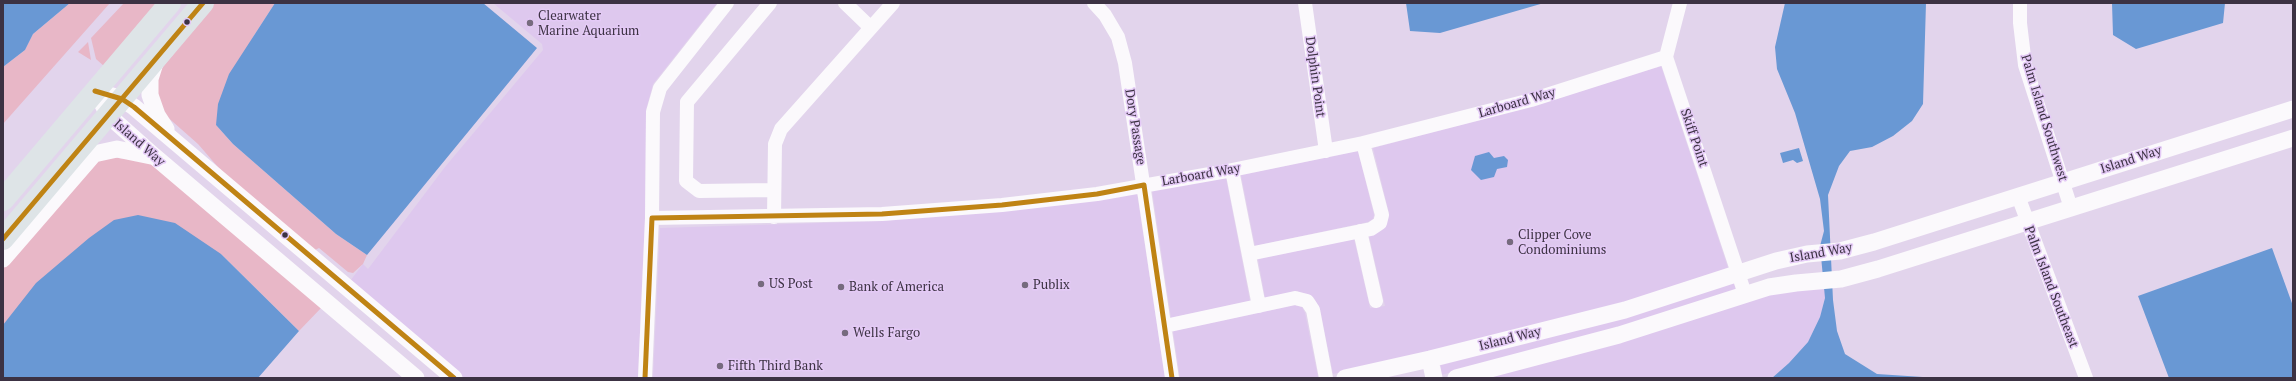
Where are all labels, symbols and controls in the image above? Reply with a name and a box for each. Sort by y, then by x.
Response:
place label: Clearwater Marine Aquarium [538,8,639,39]
unlabelled marker [182,17,192,27]
marker: Clearwater Marine Aquarium [525,18,535,28]
street label: Dolphin Point [1302,36,1328,118]
street label: Palm Island Southwest [2017,53,2071,183]
street label: Larboard Way [1477,85,1557,121]
street label: Dory Passage [1121,88,1149,166]
street label: Skiff Point [1677,107,1711,169]
street label: Island Way [110,116,168,170]
street label: Island Way [2099,143,2163,177]
street label: Larboard Way [1161,160,1241,190]
street label: Palm Island Southeast [2021,224,2081,350]
place label: Clipper Cove Condominiums [1518,227,1606,258]
unlabelled marker [280,230,290,240]
marker: Clipper Cove Condominiums [1505,237,1515,247]
street label: Island Way [1789,240,1853,266]
place label: US Post [769,276,813,292]
place label: Publix [1033,277,1070,293]
marker: US Post [756,279,766,289]
place label: Bank of America [849,279,944,295]
marker: Publix [1020,280,1030,290]
marker: Bank of America [836,282,846,292]
street label: Island Way [1477,324,1543,354]
place label: Wells Fargo [853,325,920,341]
marker: Wells Fargo [840,328,850,338]
place label: Fifth Third Bank [728,358,823,374]
marker: Fifth Third Bank [715,361,725,371]

